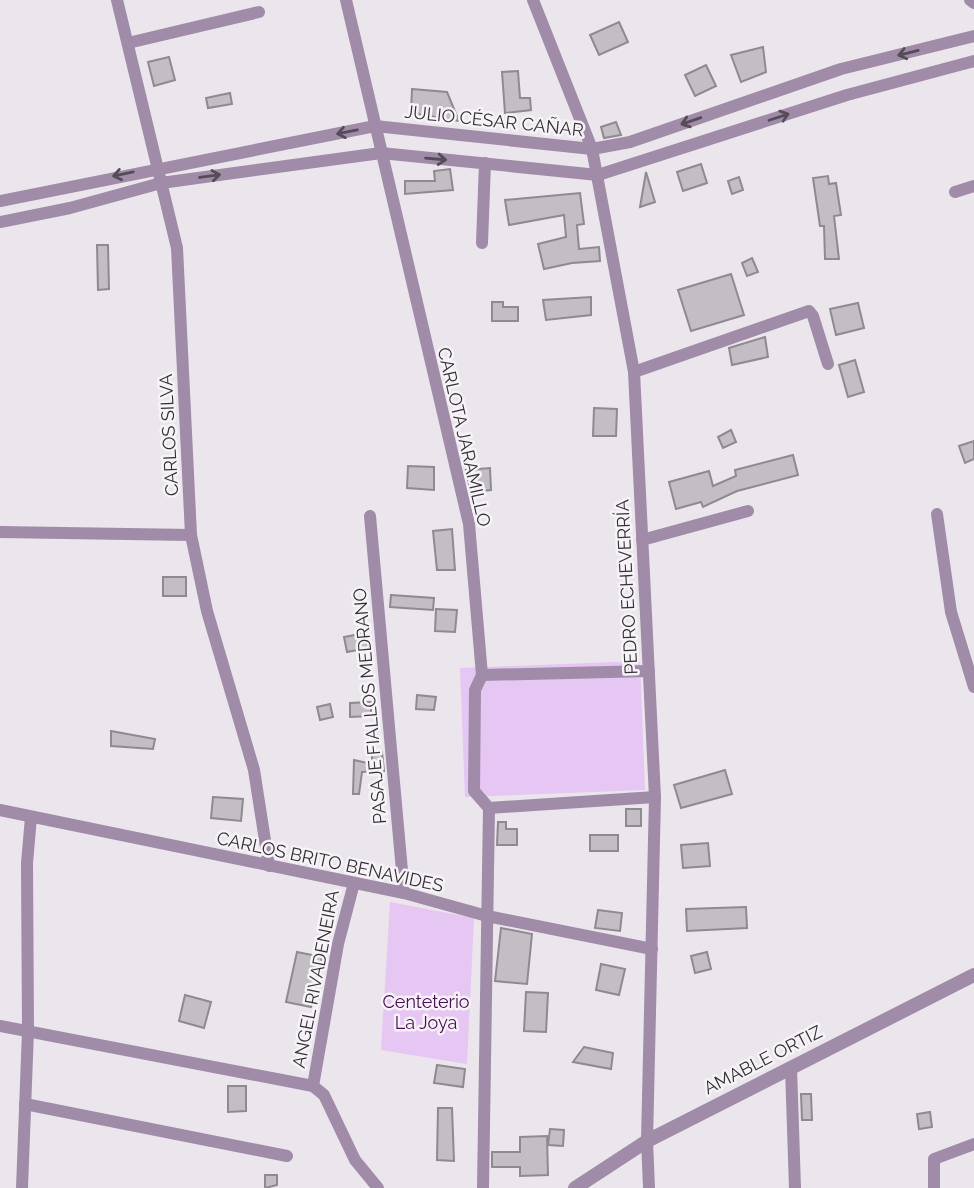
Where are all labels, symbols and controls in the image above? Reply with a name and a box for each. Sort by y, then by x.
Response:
one-way arrow [897,47,920,60]
street label: JULIO CÉSAR CAÑAR [403,100,585,140]
one-way arrow [768,109,790,122]
one-way arrow [680,116,702,128]
one-way arrow [336,125,359,139]
one-way arrow [424,152,447,165]
one-way arrow [112,168,135,182]
one-way arrow [198,170,221,183]
street label: CARLOTA JARAMILLO [434,345,495,529]
street label: CARLOS SILVA [155,373,182,497]
street label: PEDRO ECHEVERRÍA [610,499,642,675]
street label: PASAJE FIALLOS MEDRANO [349,587,390,825]
street label: CARLOS BRITO BENAVIDES [215,827,445,896]
street label: ANGEL RIVADENEIRA [288,888,343,1070]
park label: Centeterio La Joya [382,991,470,1033]
street label: AMABLE ORTIZ [700,1021,825,1098]

